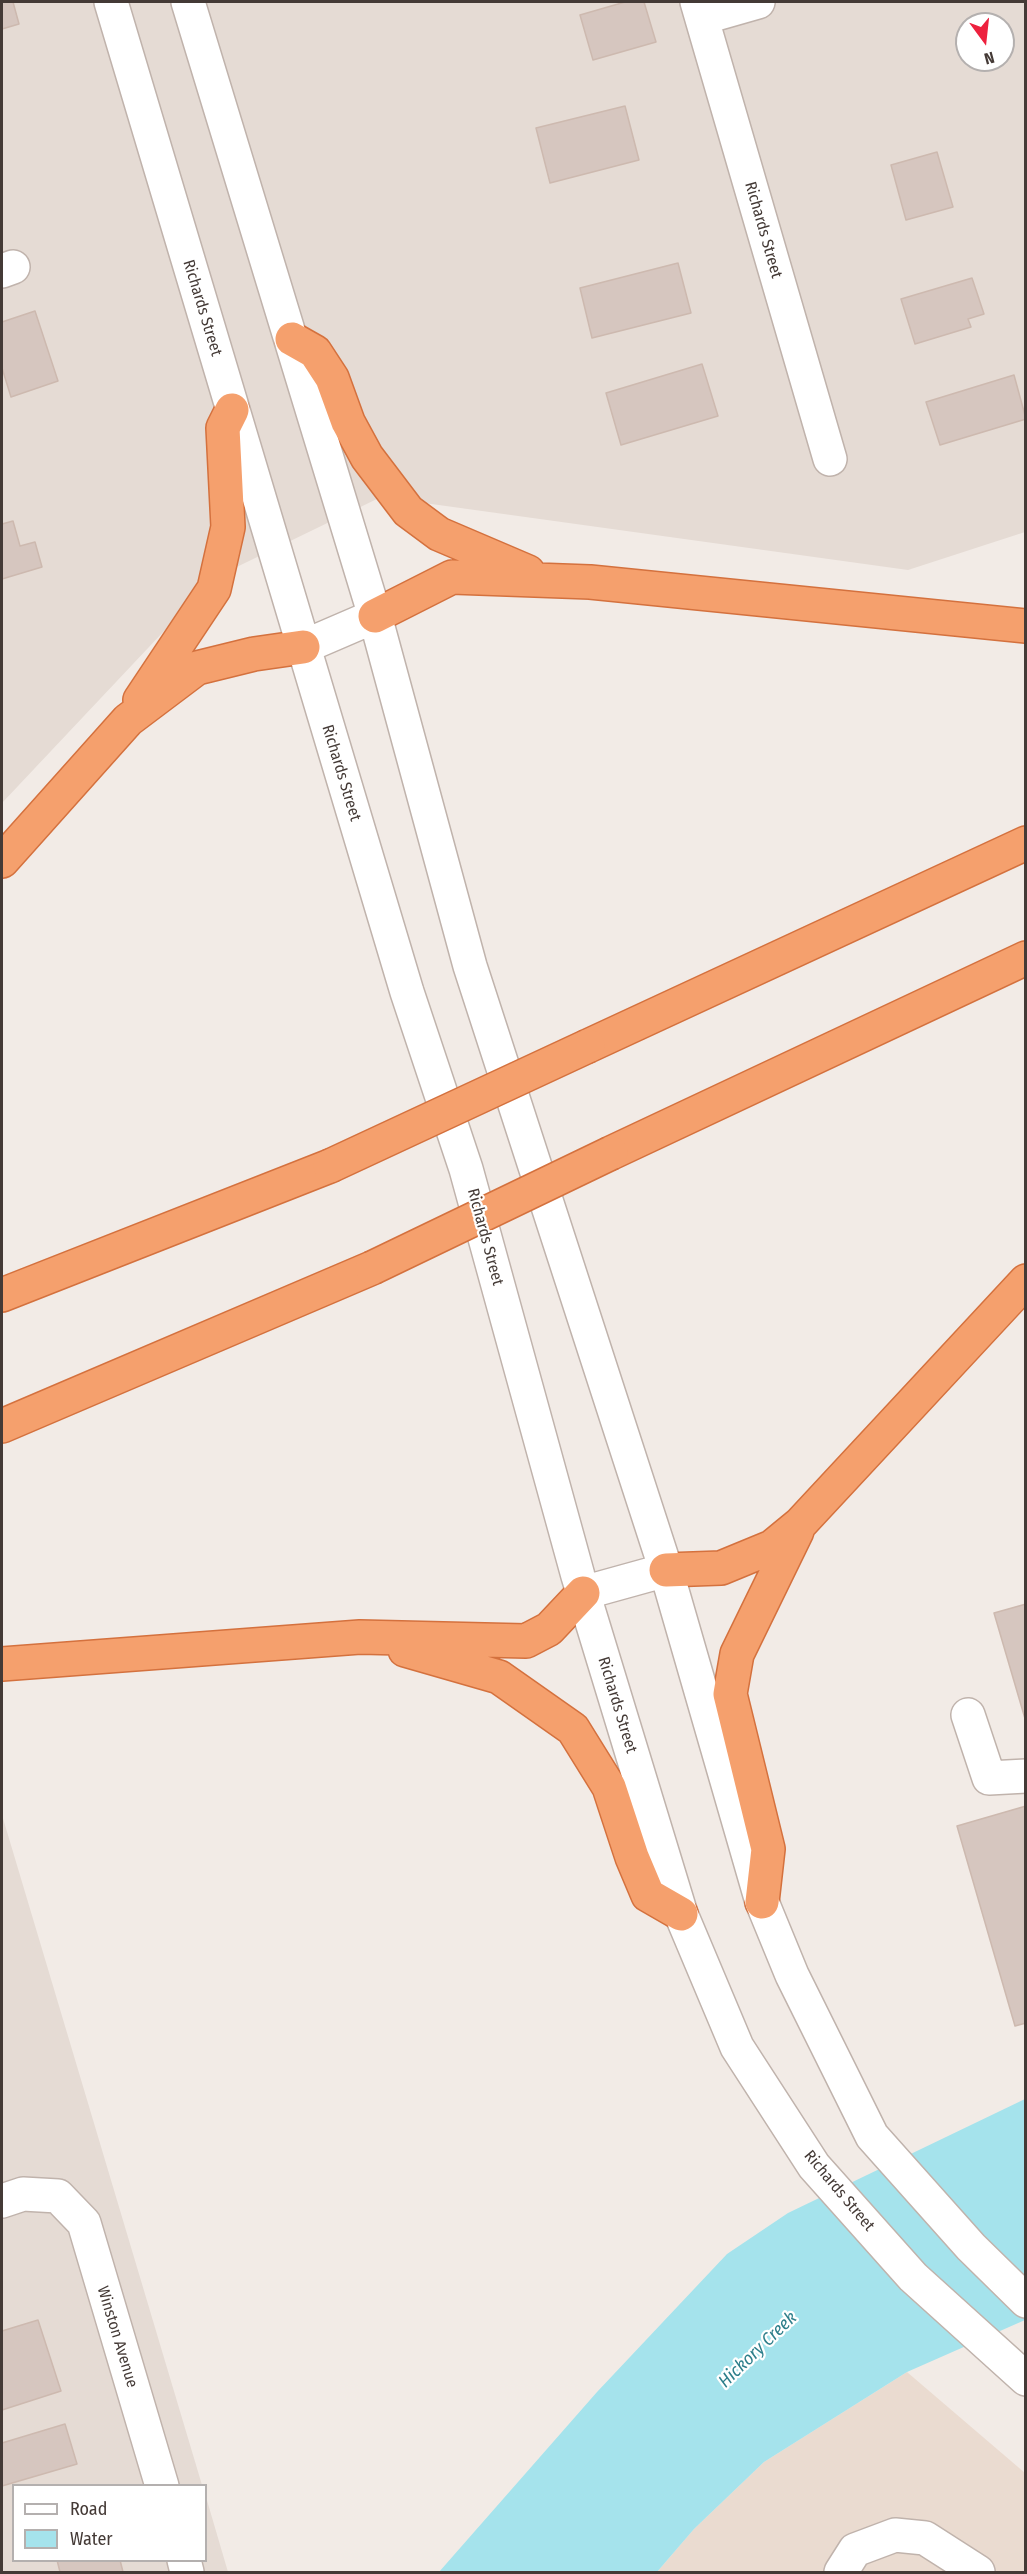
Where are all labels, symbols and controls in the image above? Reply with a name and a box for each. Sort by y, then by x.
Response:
north arrow [955,12,1015,72]
text: N [982,48,996,68]
street label: Richards Street [740,180,786,280]
street label: Richards Street [178,258,226,358]
street label: Richards Street [317,723,365,823]
street label: Richards Street [463,1186,507,1288]
street label: Richards Street [593,1655,641,1755]
street label: Richards Street [800,2147,878,2235]
street label: Winston Avenue [92,2284,142,2390]
water label: Hickory Creek [714,2307,802,2393]
legend [12,2484,207,2562]
text: Road [70,2498,107,2520]
text: Water [70,2528,113,2550]

